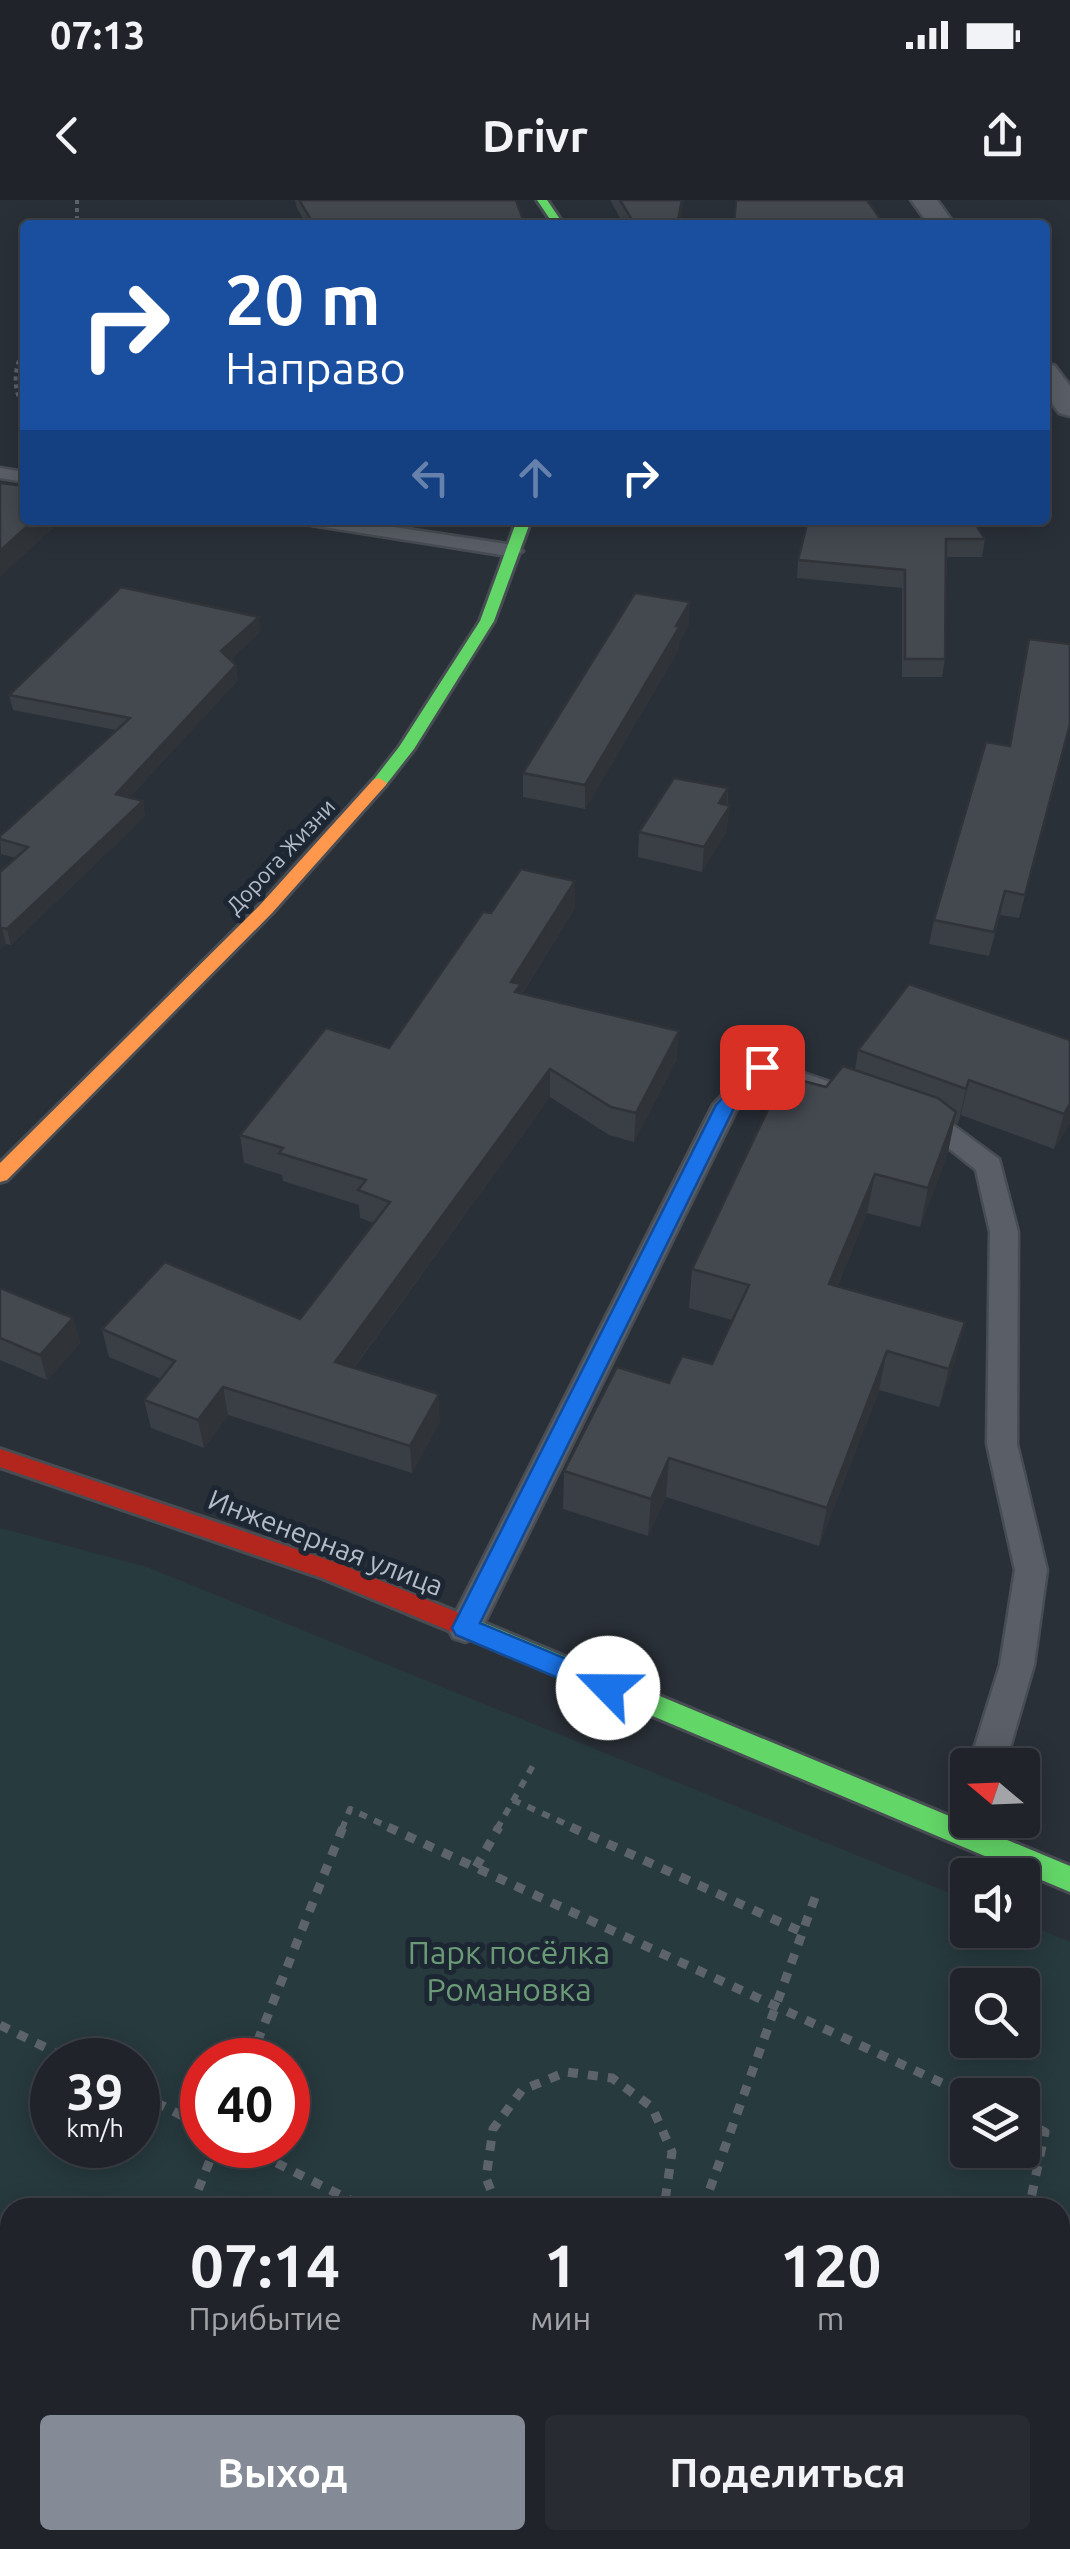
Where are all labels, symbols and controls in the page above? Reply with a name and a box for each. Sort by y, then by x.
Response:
text: 07:13 [50,14,145,56]
icon: back [40,108,95,163]
icon: share [975,108,1030,163]
text: Drivr [482,110,588,161]
icon: right [60,260,190,390]
text: 20 m [225,260,381,338]
text: Направо [225,342,406,393]
icon: left [403,450,458,505]
icon: ahead [508,450,563,505]
icon: right [613,450,668,505]
street label: Дорога Жизни [221,794,339,918]
pin [720,1025,805,1110]
icon: arrive [735,1040,790,1095]
street label: Инженерная улица [204,1483,448,1601]
position arrow [556,1636,660,1740]
north arrow [950,1748,1040,1838]
map controls [950,1748,1040,2168]
button: sound [950,1858,1040,1948]
park label: Парк посёлка Романовка [408,1934,610,2007]
button: search [950,1968,1040,2058]
speed limit sign: 40 [180,2038,310,2168]
text: 39 [67,2063,123,2119]
button: layers [950,2078,1040,2168]
text: km/h [66,2114,124,2142]
text: 07:14 [190,2231,340,2298]
text: 1 [544,2231,578,2298]
text: 120 [780,2231,881,2298]
text: Прибытие [189,2300,342,2336]
text: мин [530,2300,591,2336]
text: m [817,2300,844,2336]
button: Выход [40,2415,525,2530]
button: Поделиться [545,2415,1030,2530]

